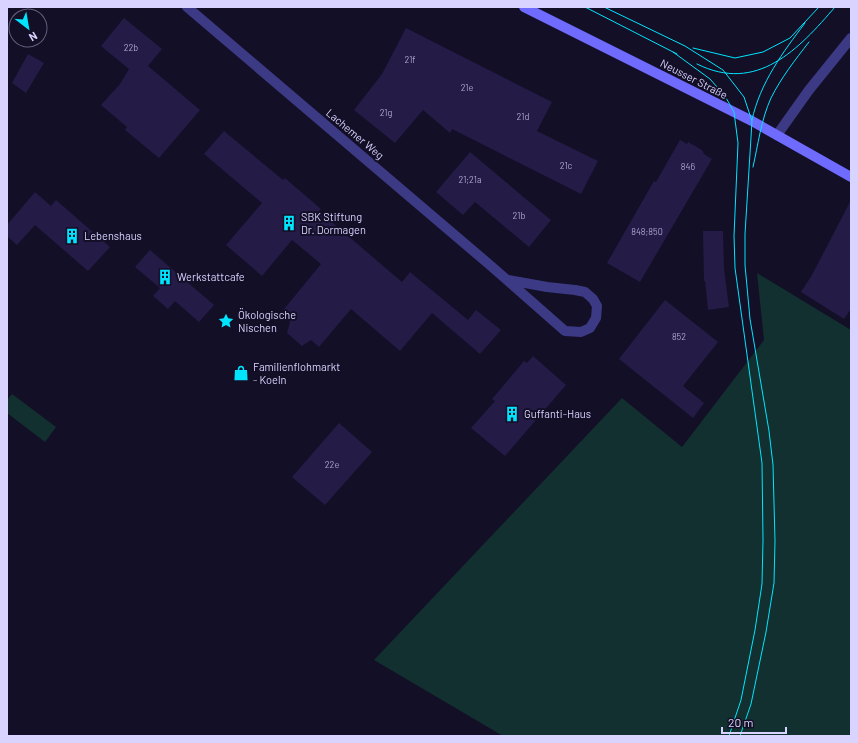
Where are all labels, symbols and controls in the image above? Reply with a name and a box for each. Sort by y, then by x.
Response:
north arrow [8,8,48,48]
text: N [27,30,40,44]
house number: 22b [124,42,138,53]
house number: 21f [404,54,416,65]
street label: Neusser Straße [658,56,730,101]
house number: 21e [461,82,474,93]
street label: Lachemer Weg [324,106,387,162]
house number: 21g [380,107,393,118]
house number: 21d [517,111,529,122]
house number: 21c [560,160,573,171]
house number: 846 [681,161,695,172]
house number: 21;21a [458,174,482,185]
place label: SBK Stiftung Dr. Dormagen [301,210,366,236]
house number: 21b [513,210,525,221]
building icon: SBK Stiftung Dr. Dormagen [280,214,298,232]
house number: 848;850 [631,226,663,237]
building icon: Lebenshaus [63,227,81,245]
place label: Lebenshaus [84,229,142,242]
building icon: Werkstattcafe [156,268,174,286]
place label: Werkstattcafe [177,270,245,283]
place label: Ökologische Nischen [238,307,296,334]
place icon: Ökologische Nischen [217,312,235,330]
house number: 852 [672,331,686,342]
place label: Familienflohmarkt - Koeln [253,360,340,386]
shop icon: Familienflohmarkt - Koeln [232,364,250,382]
building icon: Guffanti-Haus [503,405,521,423]
place label: Guffanti-Haus [524,407,591,420]
house number: 22e [325,459,339,470]
scale bar [722,709,786,735]
text: 20 m [728,715,754,729]

